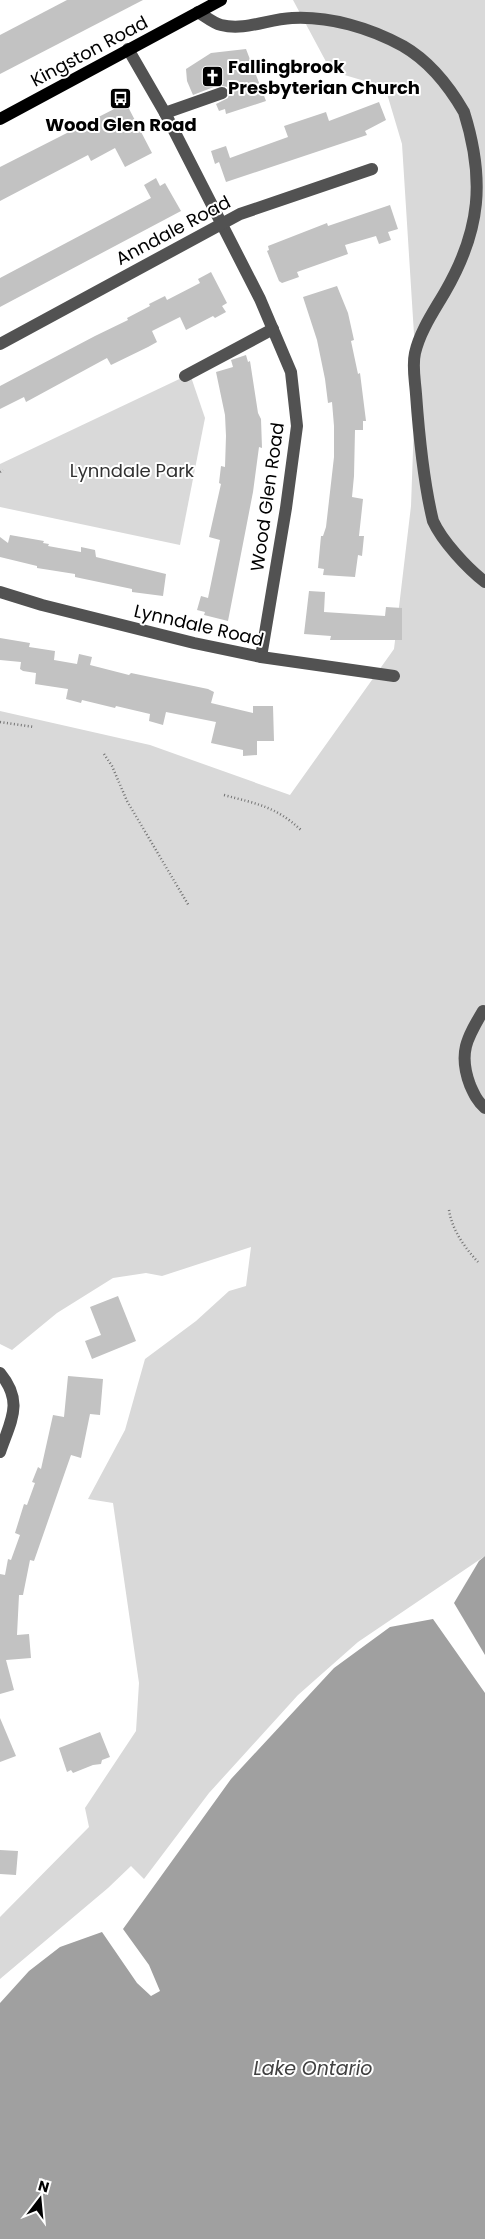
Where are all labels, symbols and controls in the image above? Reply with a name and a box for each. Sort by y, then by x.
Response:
street label: Kingston Road [26,10,152,92]
place label: Fallingbrook Presbyterian Church [228,54,420,100]
church icon: Fallingbrook Presbyterian Church [200,64,224,88]
bus stop icon: Wood Glen Road [109,87,133,111]
place label: Wood Glen Road [45,112,197,137]
street label: Anndale Road [111,189,235,271]
street label: Wood Glen Road [244,421,290,573]
park label: Lynndale Park [70,458,195,483]
street label: Lynndale Road [132,598,266,652]
water label: Lake Ontario [253,2055,373,2082]
north arrow [15,2174,65,2224]
text: N [36,2175,51,2198]

